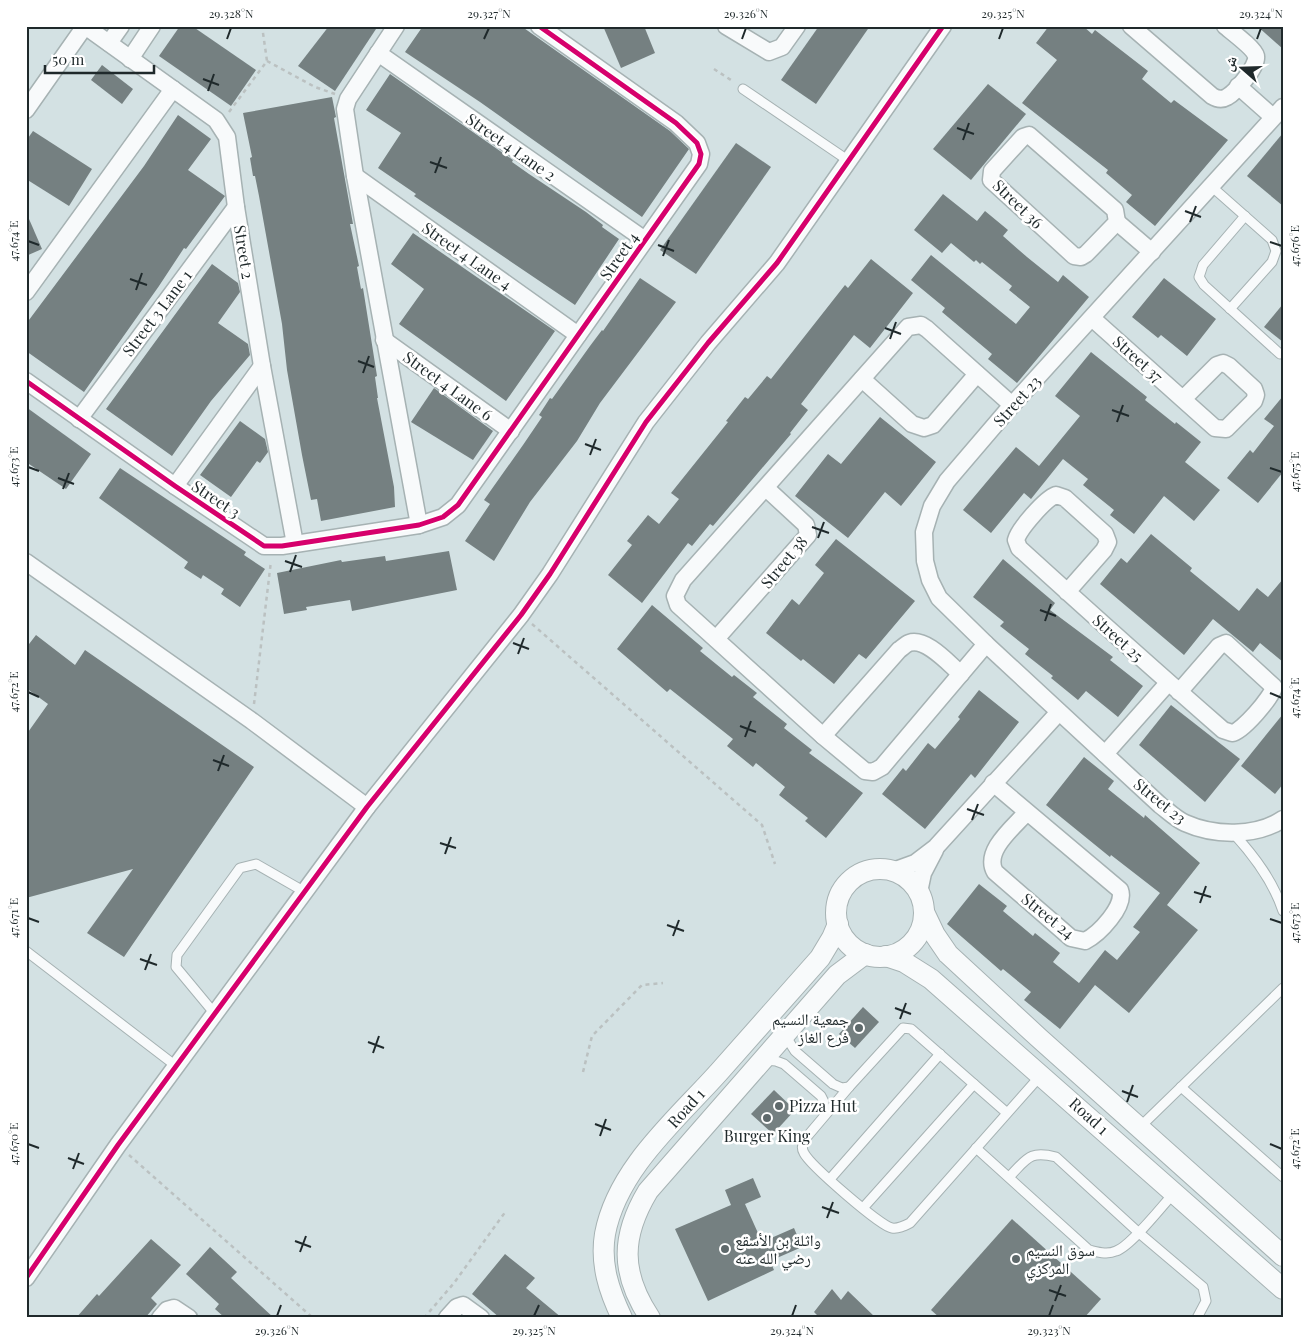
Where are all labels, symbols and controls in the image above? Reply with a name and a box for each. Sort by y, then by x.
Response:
text: 29.328°N [209,5,254,21]
text: 29.327°N [467,5,511,21]
text: 29.326°N [724,5,769,21]
text: 29.325°N [981,5,1025,21]
text: 29.324°N [1239,5,1284,21]
scale bar [45,42,154,74]
north arrow [1216,42,1266,92]
text: 50 m [52,49,85,69]
text: ش [1218,53,1241,74]
street label: Street 4 Lane 2 [462,108,560,185]
street label: Street 36 [989,174,1048,233]
street label: Street 4 Lane 4 [418,217,516,294]
text: 47.674°E [5,221,21,261]
street label: Street 2 [230,223,259,280]
text: 47.676°E [1286,225,1302,267]
street label: Street 4 [594,227,643,284]
street label: Street 3 Lane 1 [117,265,196,360]
street label: Street 37 [1109,331,1168,387]
street label: Street 4 Lane 6 [399,346,497,425]
street label: Street 23 [988,371,1045,431]
text: 47.673°E [5,447,21,487]
text: 47.675°E [1286,452,1302,492]
street label: Street 3 [188,475,244,522]
street label: Street 38 [756,531,812,592]
street label: Street 25 [1089,609,1148,666]
text: 47.672°E [5,671,21,713]
text: 47.674°E [1286,678,1302,718]
street label: Street 23 [1130,773,1191,828]
street label: Street 24 [1018,888,1079,943]
text: 47.671°E [5,898,21,938]
text: 47.673°E [1286,903,1302,943]
place label: جمعية النسيم فرع الغاز [772,1008,849,1048]
marker: جمعية النسيم فرع الغاز [853,1022,865,1034]
street label: Road 1 [662,1083,709,1132]
street label: Road 1 [1065,1092,1114,1139]
place label: Pizza Hut [789,1095,857,1116]
marker: Pizza Hut [773,1100,785,1112]
marker: Burger King [761,1112,773,1124]
text: 47.670°E [5,1123,21,1165]
place label: Burger King [724,1125,811,1146]
text: 47.672°E [1286,1128,1302,1170]
place label: واثلة بن الأسقع رضي الله عنه [735,1229,821,1271]
place label: سوق النسيم المركزي [1026,1239,1095,1281]
marker: واثلة بن الأسقع رضي الله عنه [719,1243,731,1255]
marker: سوق النسيم المركزي [1010,1253,1022,1265]
text: 29.326°N [255,1322,300,1338]
text: 29.325°N [512,1322,556,1338]
text: 29.324°N [770,1322,815,1338]
text: 29.323°N [1027,1322,1071,1338]

